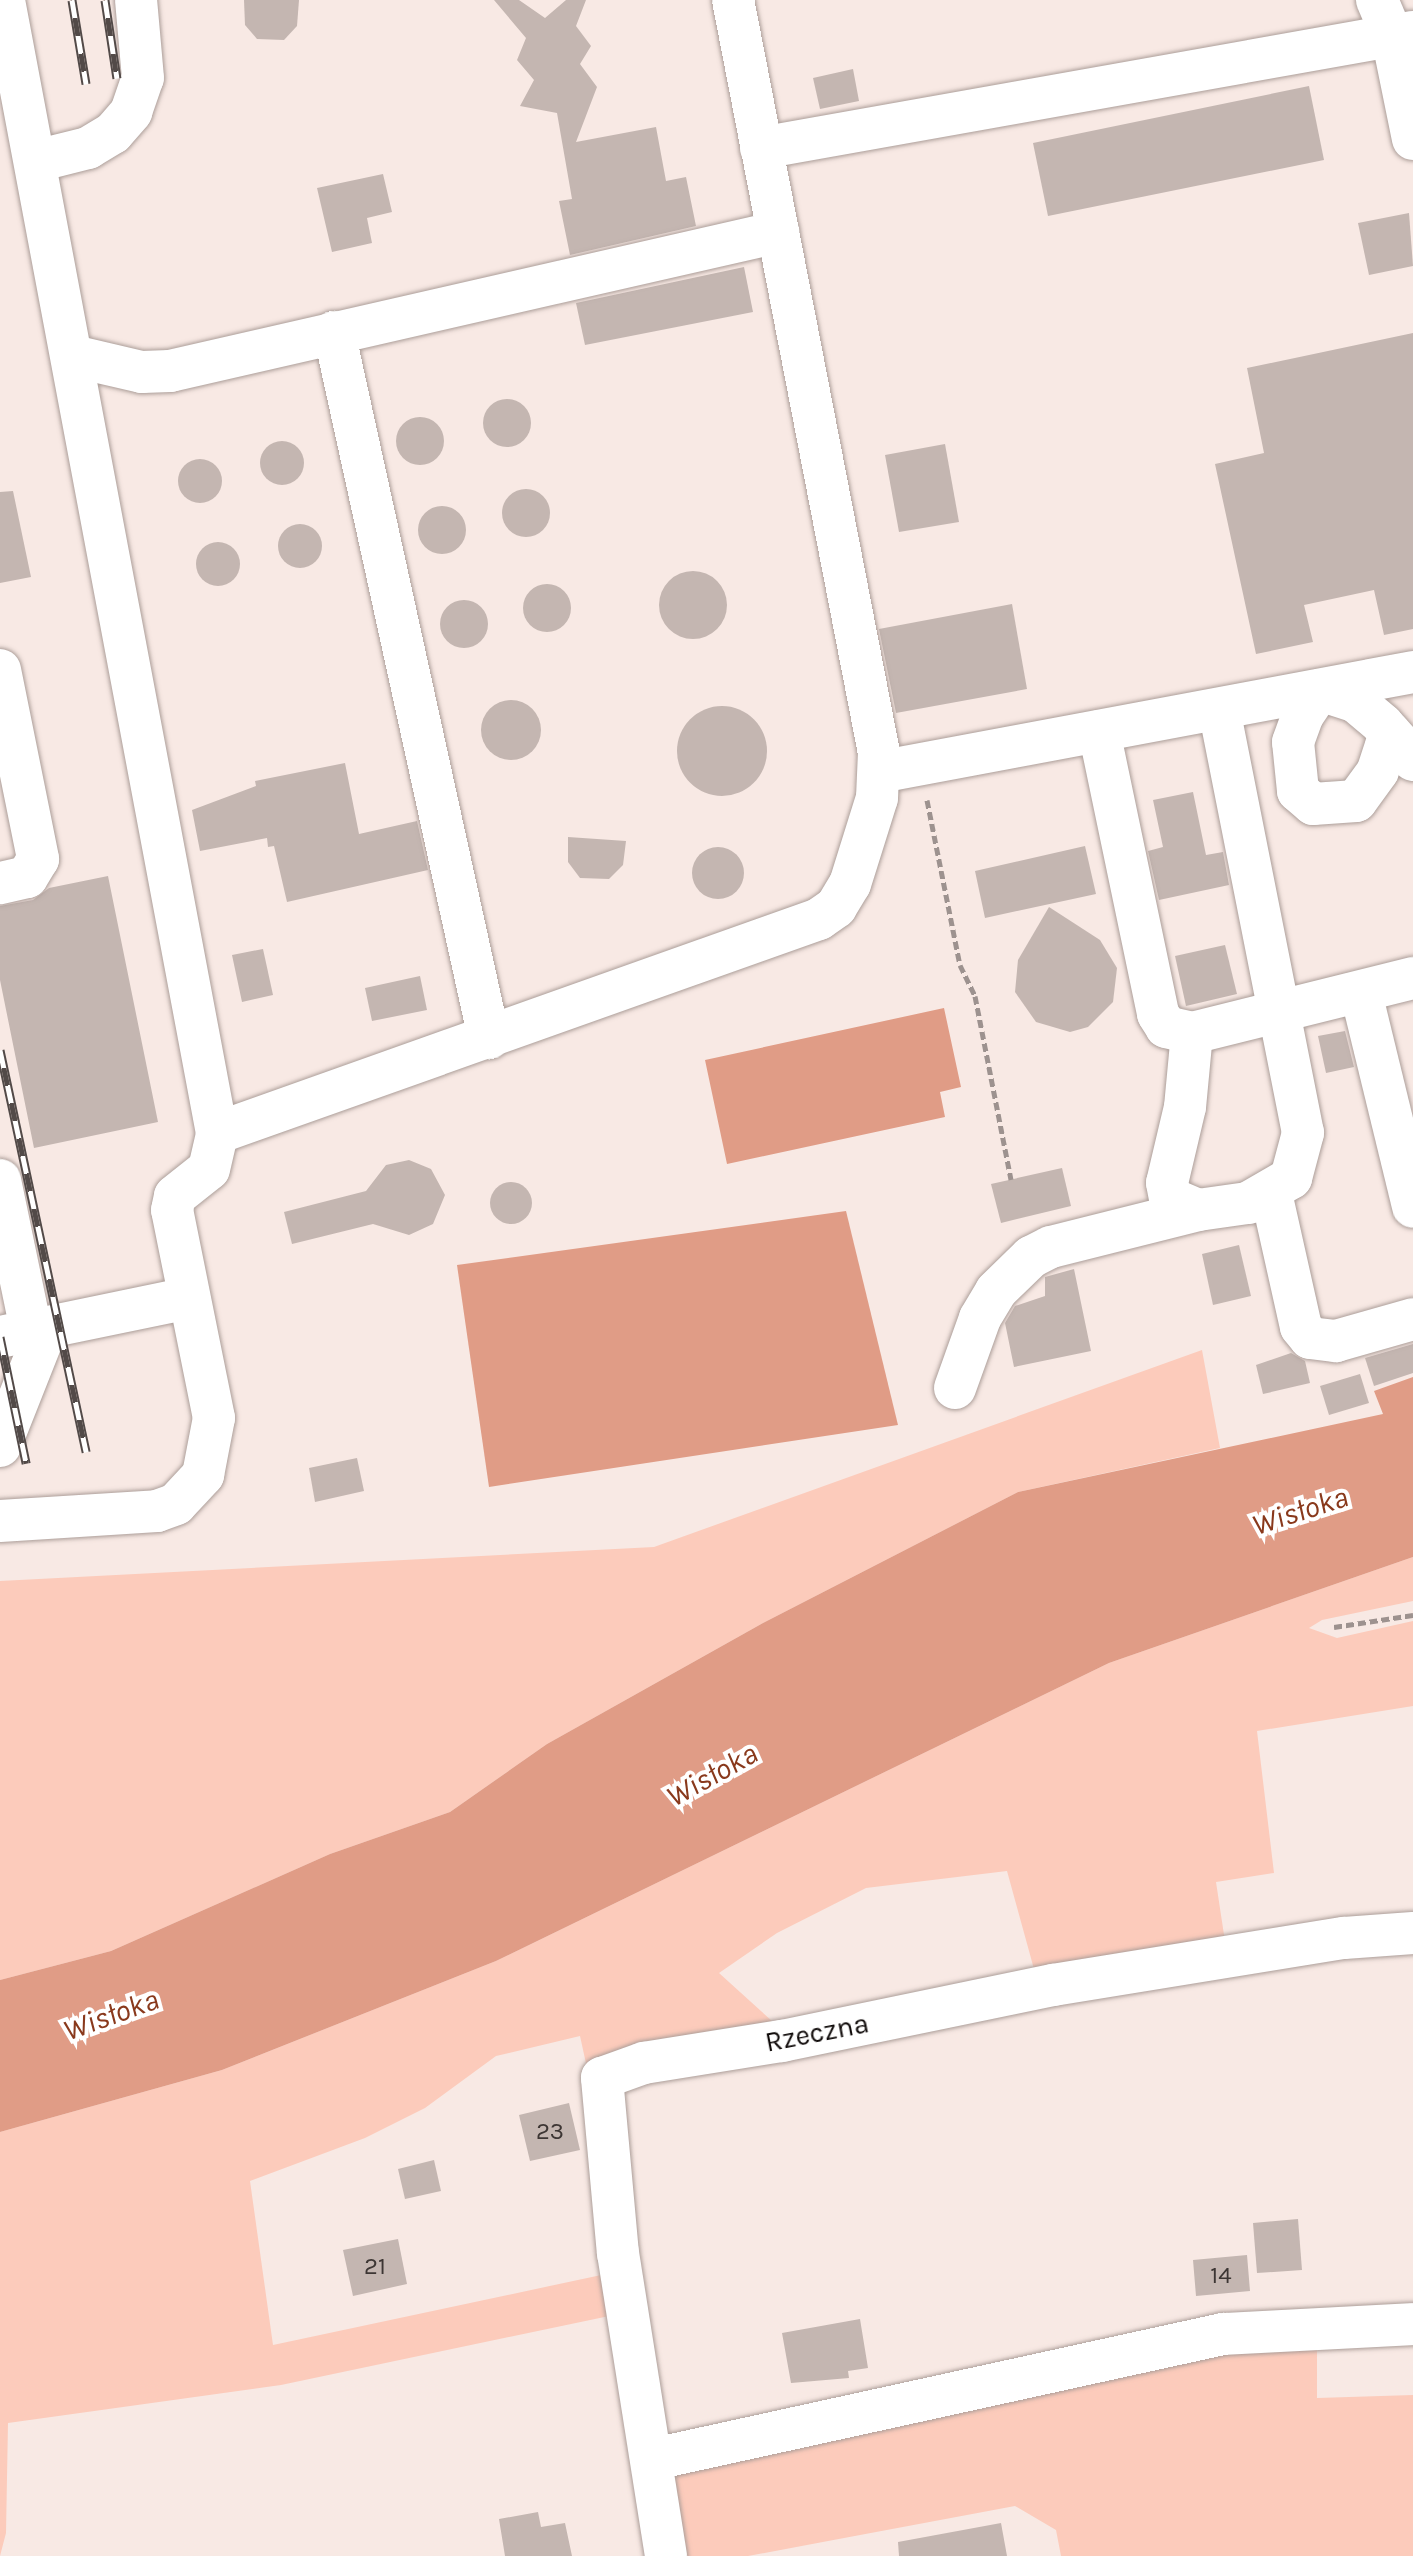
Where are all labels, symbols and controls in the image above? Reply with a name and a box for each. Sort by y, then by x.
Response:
water label: Wisłoka [1247,1479,1353,1543]
water label: Wisłoka [660,1735,764,1815]
water label: Wisłoka [58,1981,164,2049]
street label: Rzeczna [762,2007,872,2059]
house number: 23 [536,2118,564,2146]
house number: 21 [364,2253,386,2281]
house number: 14 [1210,2262,1232,2290]

